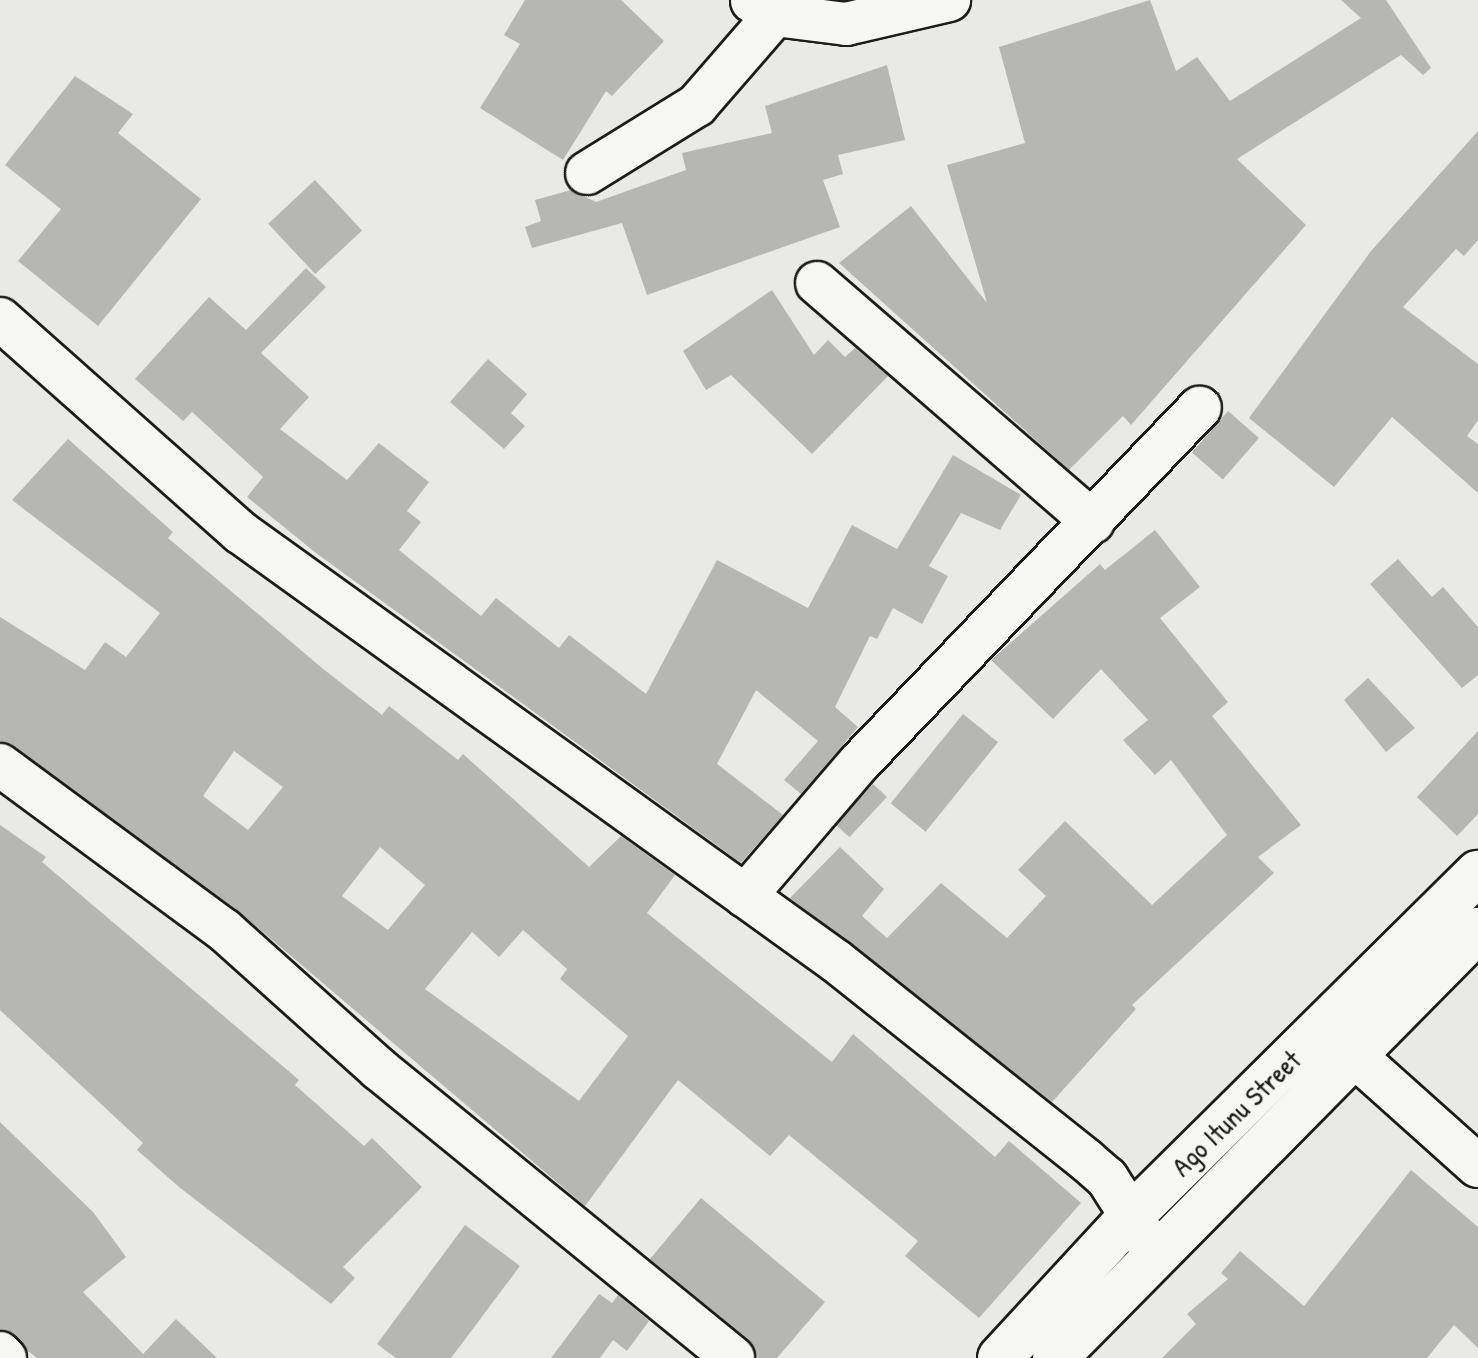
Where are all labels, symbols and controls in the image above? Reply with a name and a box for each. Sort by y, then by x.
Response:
street label: Ago Itunu Street [1164,1043,1308,1183]

